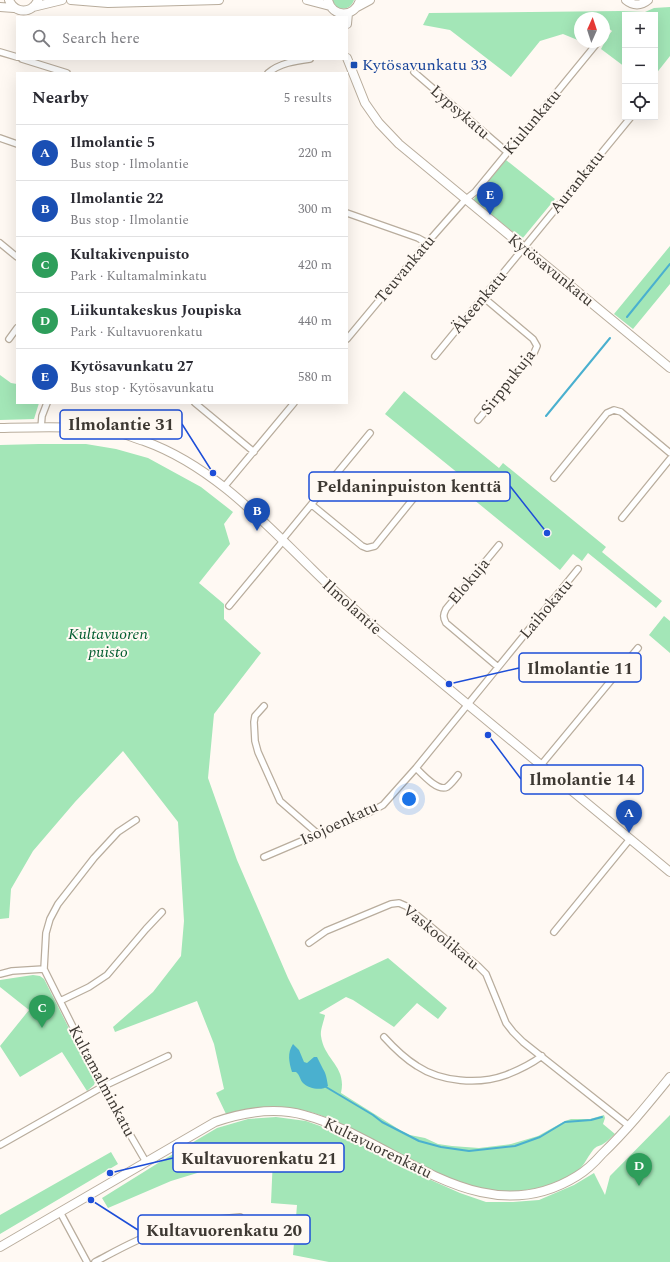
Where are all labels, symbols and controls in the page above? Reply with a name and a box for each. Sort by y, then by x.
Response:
north arrow [574,12,610,48]
map controls [622,12,658,120]
button: + [622,12,658,48]
search box [16,16,348,60]
icon: search [30,27,52,49]
text: Search here [62,27,140,50]
button: − [622,48,658,84]
place label: Kytösavunkatu 33 [362,53,487,77]
marker: Kytösavunkatu 33 [349,60,359,70]
street label: Lypsykatu [425,79,495,145]
street label: Kiulunkatu [497,84,567,160]
button: locate [622,84,658,120]
text: Nearby [32,85,88,111]
text: 5 results [284,88,332,108]
text: Ilmolantie 5 [70,131,155,154]
text: A [40,143,50,163]
text: 220 m [298,143,332,163]
street label: Aurankatu [544,145,610,219]
text: Bus stop · Ilmolantie [70,154,189,174]
pin: E [477,182,503,215]
text: Ilmolantie 22 [70,187,164,210]
text: B [40,199,50,219]
text: 300 m [298,199,332,219]
text: Bus stop · Ilmolantie [70,210,189,230]
street label: Kytösavunkatu [503,228,599,312]
street label: Teuvankatu [369,230,441,308]
text: Kultakivenpuisto [70,243,189,266]
text: C [40,255,50,275]
text: 420 m [298,255,332,275]
street label: Äkeenkatu [445,265,513,339]
text: Park · Kultamalminkatu [70,266,207,286]
text: Liikuntakeskus Joupiska [70,299,242,322]
text: D [40,311,50,331]
text: 440 m [298,311,332,331]
text: Park · Kultavuorenkatu [70,322,202,342]
street label: Sirppukuja [475,344,541,420]
text: Kytösavunkatu 27 [70,355,194,378]
text: E [41,367,49,387]
text: 580 m [298,367,332,387]
text: Bus stop · Kytösavunkatu [70,378,214,398]
callout: Ilmolantie 31 [60,410,182,439]
text: Ilmolantie 31 [68,412,174,438]
callout: Peldaninpuiston kenttä [309,472,510,501]
text: Peldaninpuiston kenttä [317,474,502,500]
pin: B [244,498,270,531]
street label: Elokuja [442,552,496,610]
street label: Ilmolantie [317,573,387,641]
street label: Laihokatu [514,574,578,644]
park label: Kultavuoren puisto [68,622,148,664]
callout: Ilmolantie 11 [519,653,641,682]
text: Ilmolantie 11 [527,656,633,682]
callout: Ilmolantie 14 [521,765,643,794]
text: Ilmolantie 14 [529,767,635,793]
your location [399,789,419,809]
street label: Isojoenkatu [296,794,382,852]
pin: A [616,800,642,833]
street label: Vaskoolikatu [397,899,485,975]
pin: C [29,995,55,1028]
street label: Kultamalminkatu [62,1021,142,1141]
street label: Kultavuorenkatu [320,1111,436,1185]
callout: Kultavuorenkatu 21 [173,1143,344,1172]
text: Kultavuorenkatu 21 [181,1146,337,1172]
pin: D [626,1153,652,1186]
callout: Kultavuorenkatu 20 [138,1215,310,1244]
text: Kultavuorenkatu 20 [146,1218,302,1244]

